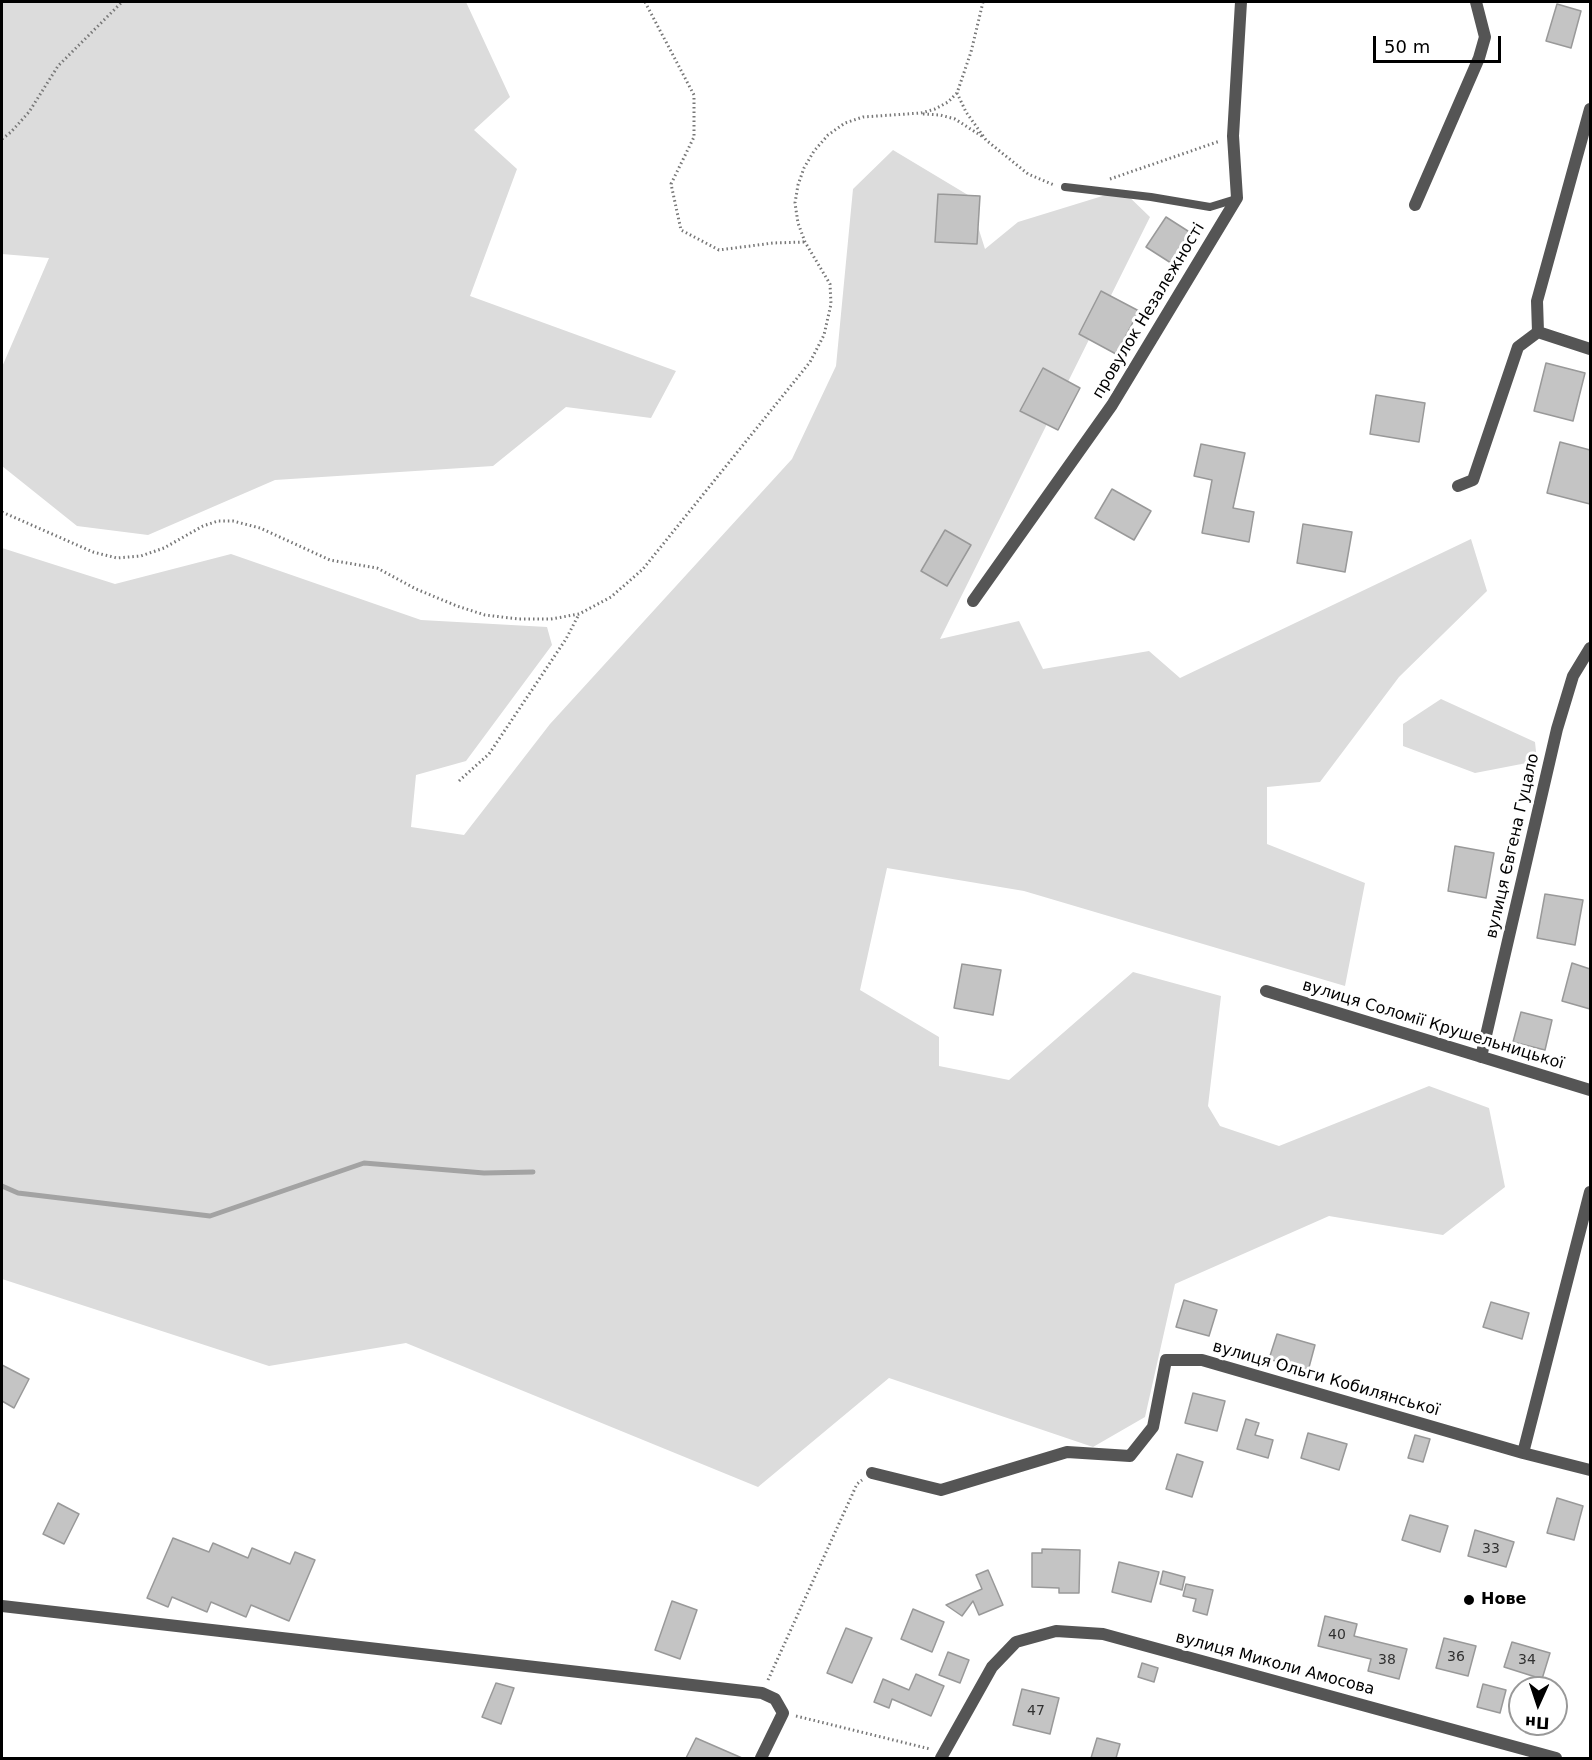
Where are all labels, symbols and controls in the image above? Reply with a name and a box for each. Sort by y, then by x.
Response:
scale bar [1376,24,1504,62]
text: 50 m [1384,36,1430,57]
street label: провулок Незалежності [1089,220,1209,402]
street label: вулиця Євгена Гуцало [1482,752,1544,940]
street label: вулиця Соломії Крушельницької [1300,976,1566,1074]
street label: вулиця Ольги Кобилянської [1210,1337,1442,1421]
house number: 33 [1482,1541,1500,1557]
place label: Нове [1481,1590,1526,1610]
marker: Нове [1462,1593,1476,1607]
house number: 40 [1328,1627,1346,1643]
street label: вулиця Миколи Амосова [1173,1628,1377,1700]
house number: 36 [1447,1649,1465,1665]
house number: 38 [1378,1652,1396,1668]
house number: 34 [1518,1652,1536,1668]
north arrow [1508,1676,1568,1736]
house number: 47 [1027,1703,1045,1719]
text: Пн [1524,1712,1550,1733]

